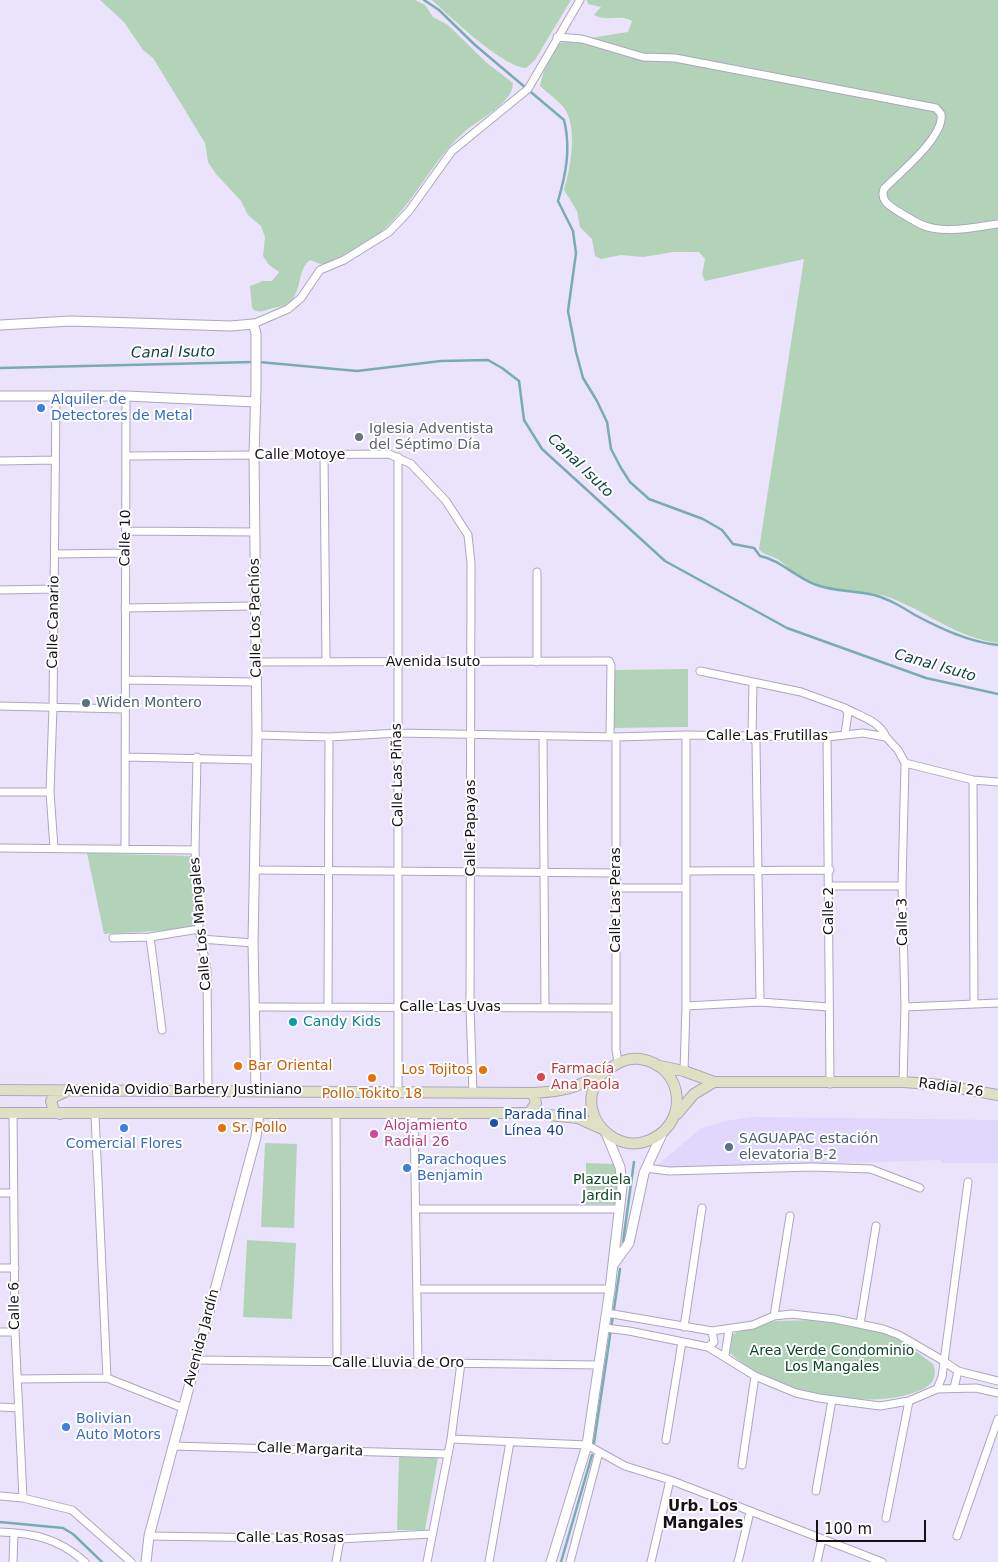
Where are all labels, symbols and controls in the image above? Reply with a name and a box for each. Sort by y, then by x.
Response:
water label: Canal Isuto [131,343,215,363]
place label: Alquiler de Detectores de Metal [51,392,193,424]
marker: Alquiler de Detectores de Metal [35,402,47,414]
place label: Iglesia Adventista del Séptimo Día [369,421,493,454]
water label: Canal Isuto [543,430,617,502]
marker: Iglesia Adventista del Séptimo Día [353,431,365,443]
street label: Calle Motoye [255,447,345,463]
street label: Calle 10 [117,509,135,567]
street label: Calle Los Pachíos [247,558,265,678]
street label: Calle Canario [45,575,63,669]
water label: Canal Isuto [892,646,978,686]
street label: Avenida Isuto [386,654,480,670]
place label: Widen Montero [96,695,202,711]
marker: Widen Montero [80,697,92,709]
street label: Calle Las Piñas [389,723,407,827]
street label: Calle Las Frutillas [706,728,828,744]
street label: Calle Papayas [463,779,479,877]
street label: Calle Las Peras [608,847,624,953]
street label: Calle Los Mangales [187,857,215,991]
street label: Calle 2 [821,887,837,935]
street label: Calle 3 [894,898,912,946]
street label: Calle Las Uvas [399,999,501,1015]
place label: Candy Kids [303,1014,381,1030]
marker: Candy Kids [287,1016,299,1028]
place label: Bar Oriental [248,1058,332,1074]
marker: Bar Oriental [232,1060,244,1072]
place label: Farmacía Ana Paola [551,1061,620,1094]
place label: Los Tojitos [401,1062,473,1078]
marker: Los Tojitos [477,1064,489,1076]
marker: Farmacía Ana Paola [535,1071,547,1083]
marker: Pollo Tokito 18 [366,1072,378,1084]
street label: Radial 26 [917,1075,985,1101]
street label: Avenida Ovidio Barbery Justiniano [64,1082,302,1098]
place label: Pollo Tokito 18 [322,1086,422,1102]
place label: Parada final Línea 40 [504,1107,587,1140]
marker: Parada final Línea 40 [488,1117,500,1129]
place label: Alojamiento Radial 26 [384,1118,468,1150]
place label: Sr. Pollo [232,1120,287,1136]
marker: Comercial Flores [118,1122,130,1134]
marker: Sr. Pollo [216,1122,228,1134]
marker: Alojamiento Radial 26 [368,1128,380,1140]
place label: SAGUAPAC estación elevatoria B-2 [739,1131,878,1164]
place label: Comercial Flores [66,1136,182,1152]
marker: SAGUAPAC estación elevatoria B-2 [723,1141,735,1153]
place label: Parachoques Benjamin [417,1152,507,1184]
marker: Parachoques Benjamin [401,1162,413,1174]
park label: Plazuela Jardin [573,1172,631,1204]
street label: Calle 6 [6,1282,24,1330]
street label: Avenida Jardín [181,1287,223,1389]
park label: Area Verde Condominio Los Mangales [750,1343,914,1375]
street label: Calle Lluvia de Oro [332,1355,464,1371]
place label: Bolivian Auto Motors [76,1411,161,1444]
marker: Bolivian Auto Motors [60,1421,72,1433]
street label: Calle Margarita [256,1440,364,1460]
district label: Urb. Los Mangales [663,1498,743,1533]
scale bar [818,1510,928,1542]
text: 100 m [824,1520,872,1538]
street label: Calle Las Rosas [236,1530,344,1546]

